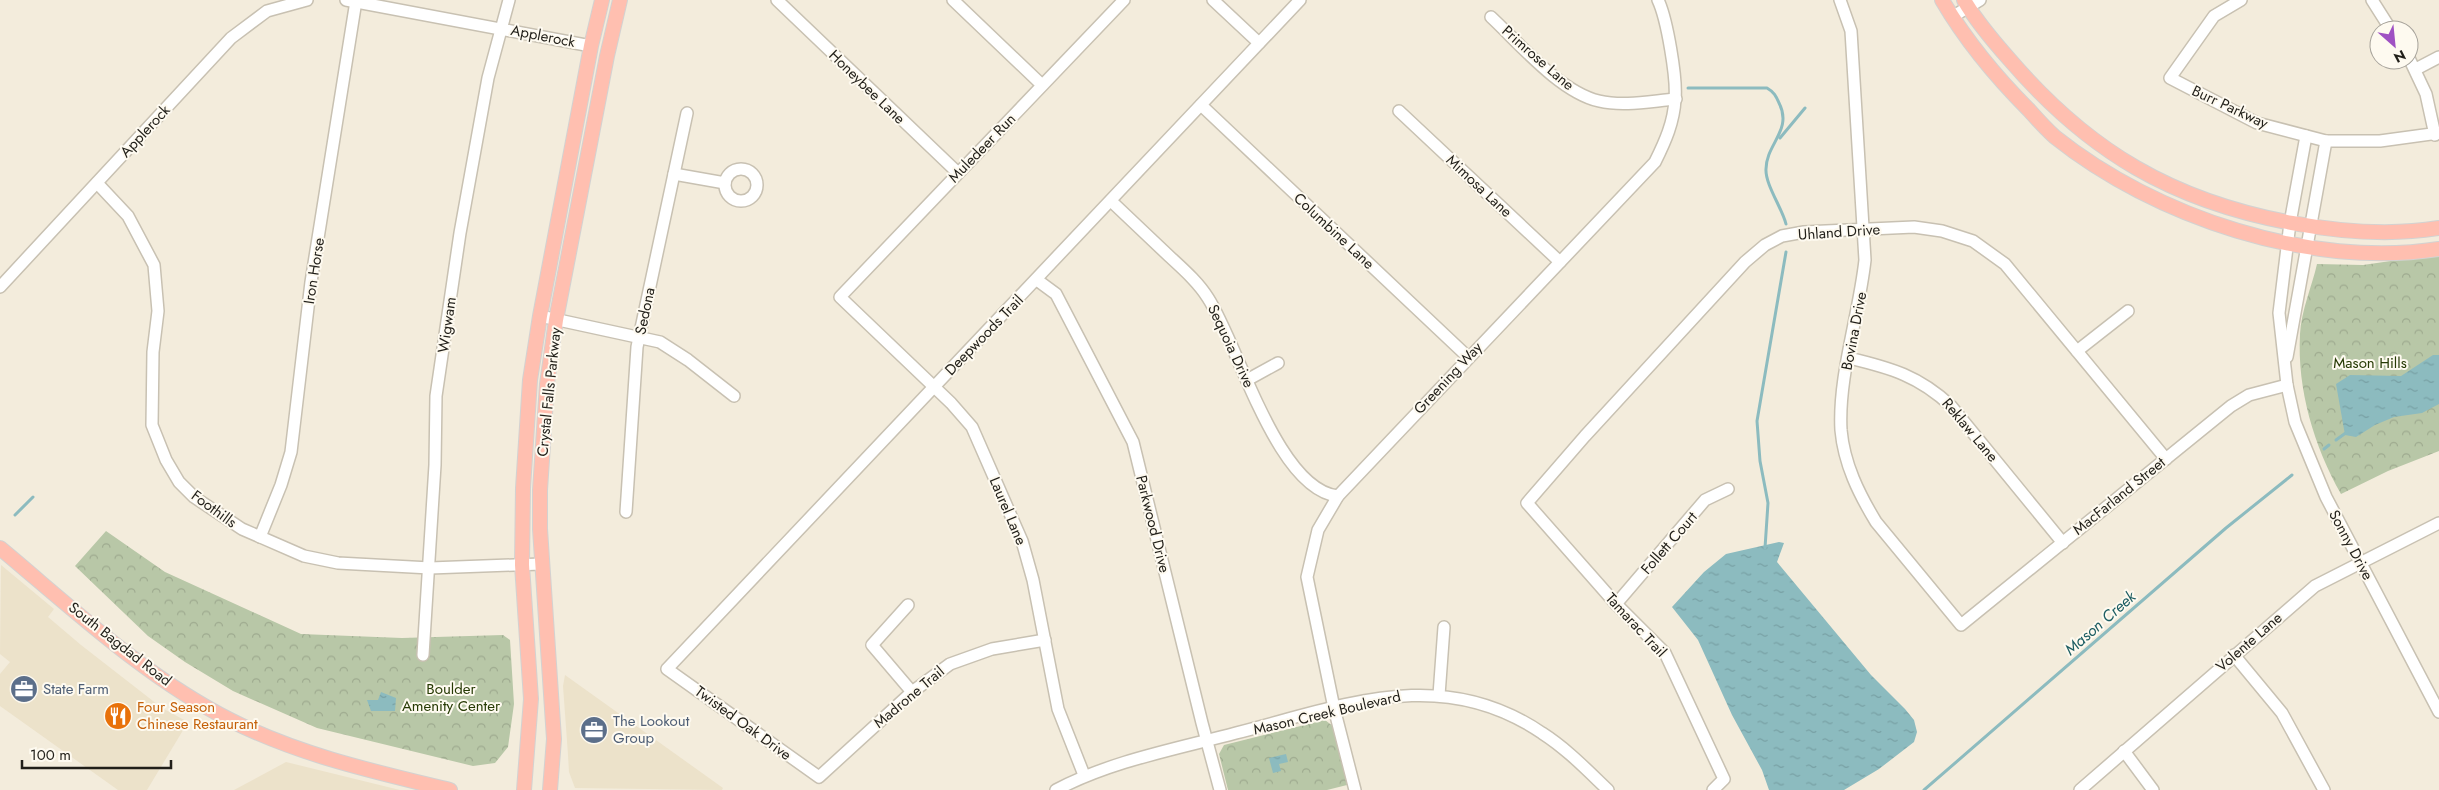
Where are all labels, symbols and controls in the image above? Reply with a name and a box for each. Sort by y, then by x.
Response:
street label: Applerock [509,19,577,53]
street label: Primrose Lane [1497,20,1579,96]
north arrow [2369,20,2419,70]
street label: Honeybee Lane [824,45,910,129]
text: N [2390,45,2409,68]
street label: Burr Parkway [2188,80,2272,134]
street label: Applerock [115,99,175,162]
street label: Muledeer Run [943,108,1021,188]
street label: Mimosa Lane [1441,150,1517,223]
street label: Columbine Lane [1289,188,1380,275]
street label: Uhland Drive [1797,218,1881,246]
street label: Iron Horse [298,236,330,306]
street label: Sedona [629,285,661,337]
street label: Bovina Drive [1836,289,1872,372]
street label: Deepwoods Trail [940,290,1028,380]
street label: Wigwam [432,296,462,354]
street label: Sequoia Drive [1202,301,1260,391]
street label: Crystal Falls Parkway [531,326,567,458]
street label: Greening Way [1409,337,1488,419]
park label: Mason Hills [2333,352,2407,374]
street label: Reklaw Lane [1937,393,2004,467]
street label: MacFarland Street [2068,452,2170,540]
street label: Parkwood Drive [1130,473,1176,575]
street label: Laurel Lane [984,474,1032,549]
street label: Foothills [187,485,241,533]
street label: Sonny Drive [2323,506,2379,584]
street label: Follett Court [1636,507,1703,579]
water label: Mason Creek [2059,585,2142,660]
street label: Tamarac Trail [1600,588,1672,662]
street label: South Bagdad Road [64,597,176,691]
street label: Volente Lane [2211,607,2287,677]
street label: Madrone Trail [869,661,949,733]
office icon: State Farm [9,674,39,704]
place label: State Farm [43,678,109,700]
park label: Boulder Amenity Center [402,678,501,717]
street label: Twisted Oak Drive [690,680,796,766]
street label: Mason Creek Boulevard [1251,685,1403,741]
place label: Four Season Chinese Restaurant [137,696,258,735]
restaurant icon: Four Season Chinese Restaurant [103,701,133,731]
place label: The Lookout Group [613,710,690,749]
office icon: The Lookout Group [579,715,609,745]
scale bar [22,738,171,770]
text: 100 m [30,744,71,766]

